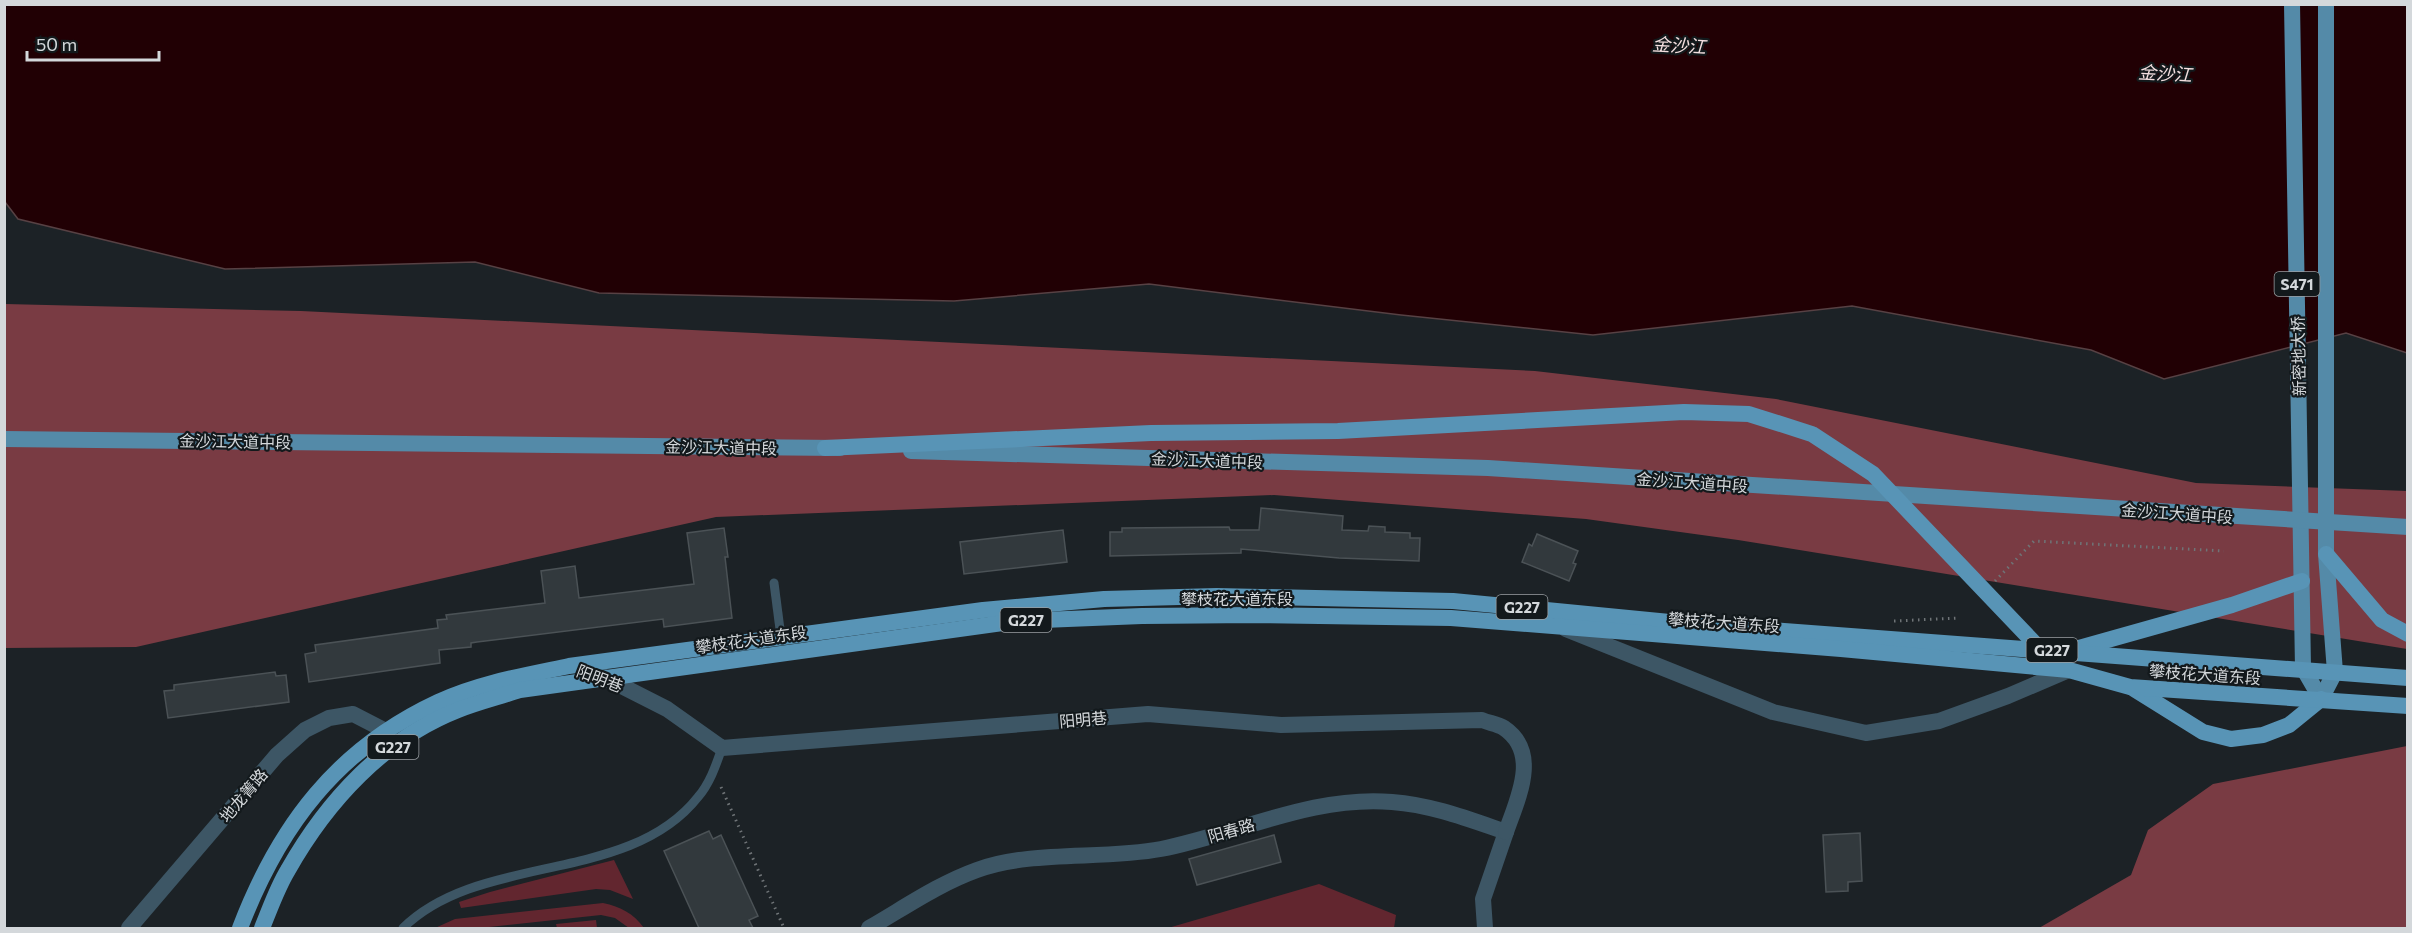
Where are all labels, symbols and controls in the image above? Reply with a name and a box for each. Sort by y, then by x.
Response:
scale bar [27,24,159,62]
text: 50 m [36,33,77,55]
water label: 金沙江 [1651,33,1709,58]
water label: 金沙江 [2137,61,2195,86]
road number: S471 [2274,272,2320,296]
street label: 新密地大桥 [2288,316,2308,396]
street label: 金沙江大道中段 [179,431,291,451]
street label: 金沙江大道中段 [665,437,777,457]
street label: 金沙江大道中段 [1151,449,1263,471]
street label: 金沙江大道中段 [1635,469,1749,495]
street label: 金沙江大道中段 [2120,500,2234,526]
street label: 攀枝花大道东段 [1181,589,1293,608]
road number: G227 [1496,595,1547,619]
road number: G227 [1000,608,1052,632]
street label: 攀枝花大道东段 [1667,609,1781,635]
street label: 攀枝花大道东段 [694,622,808,656]
road number: G227 [2026,638,2078,662]
street label: 阳明巷 [574,661,626,695]
street label: 攀枝花大道东段 [2148,661,2262,687]
street label: 阳明巷 [1058,707,1108,731]
road number: G227 [368,735,418,759]
street label: 地龙箐路 [215,764,271,826]
street label: 阳春路 [1205,814,1257,846]

